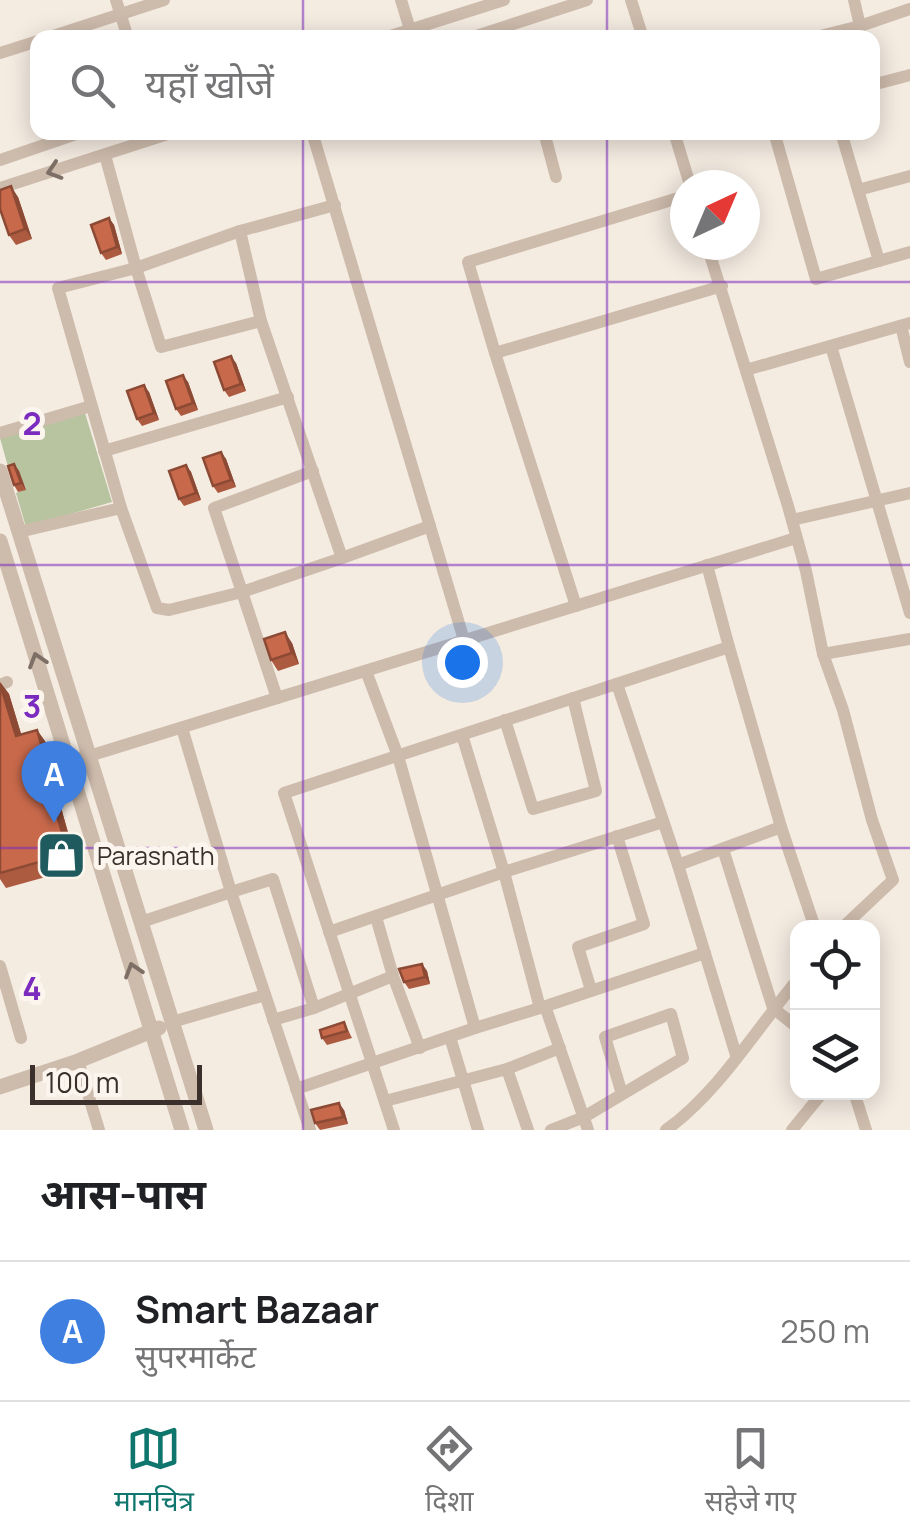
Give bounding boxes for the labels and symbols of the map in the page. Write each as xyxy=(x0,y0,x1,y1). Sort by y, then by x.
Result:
one-way arrow xyxy=(46,159,63,180)
north arrow xyxy=(670,170,760,260)
text: 2 xyxy=(22,401,42,445)
your location xyxy=(437,637,488,688)
one-way arrow xyxy=(28,652,49,669)
text: 3 xyxy=(23,684,41,728)
pin: A xyxy=(22,740,86,823)
shop icon: Parasnath xyxy=(36,830,88,882)
place label: Parasnath xyxy=(97,838,215,873)
one-way arrow xyxy=(124,962,145,979)
text: 4 xyxy=(22,966,42,1010)
scale bar xyxy=(30,1060,202,1104)

